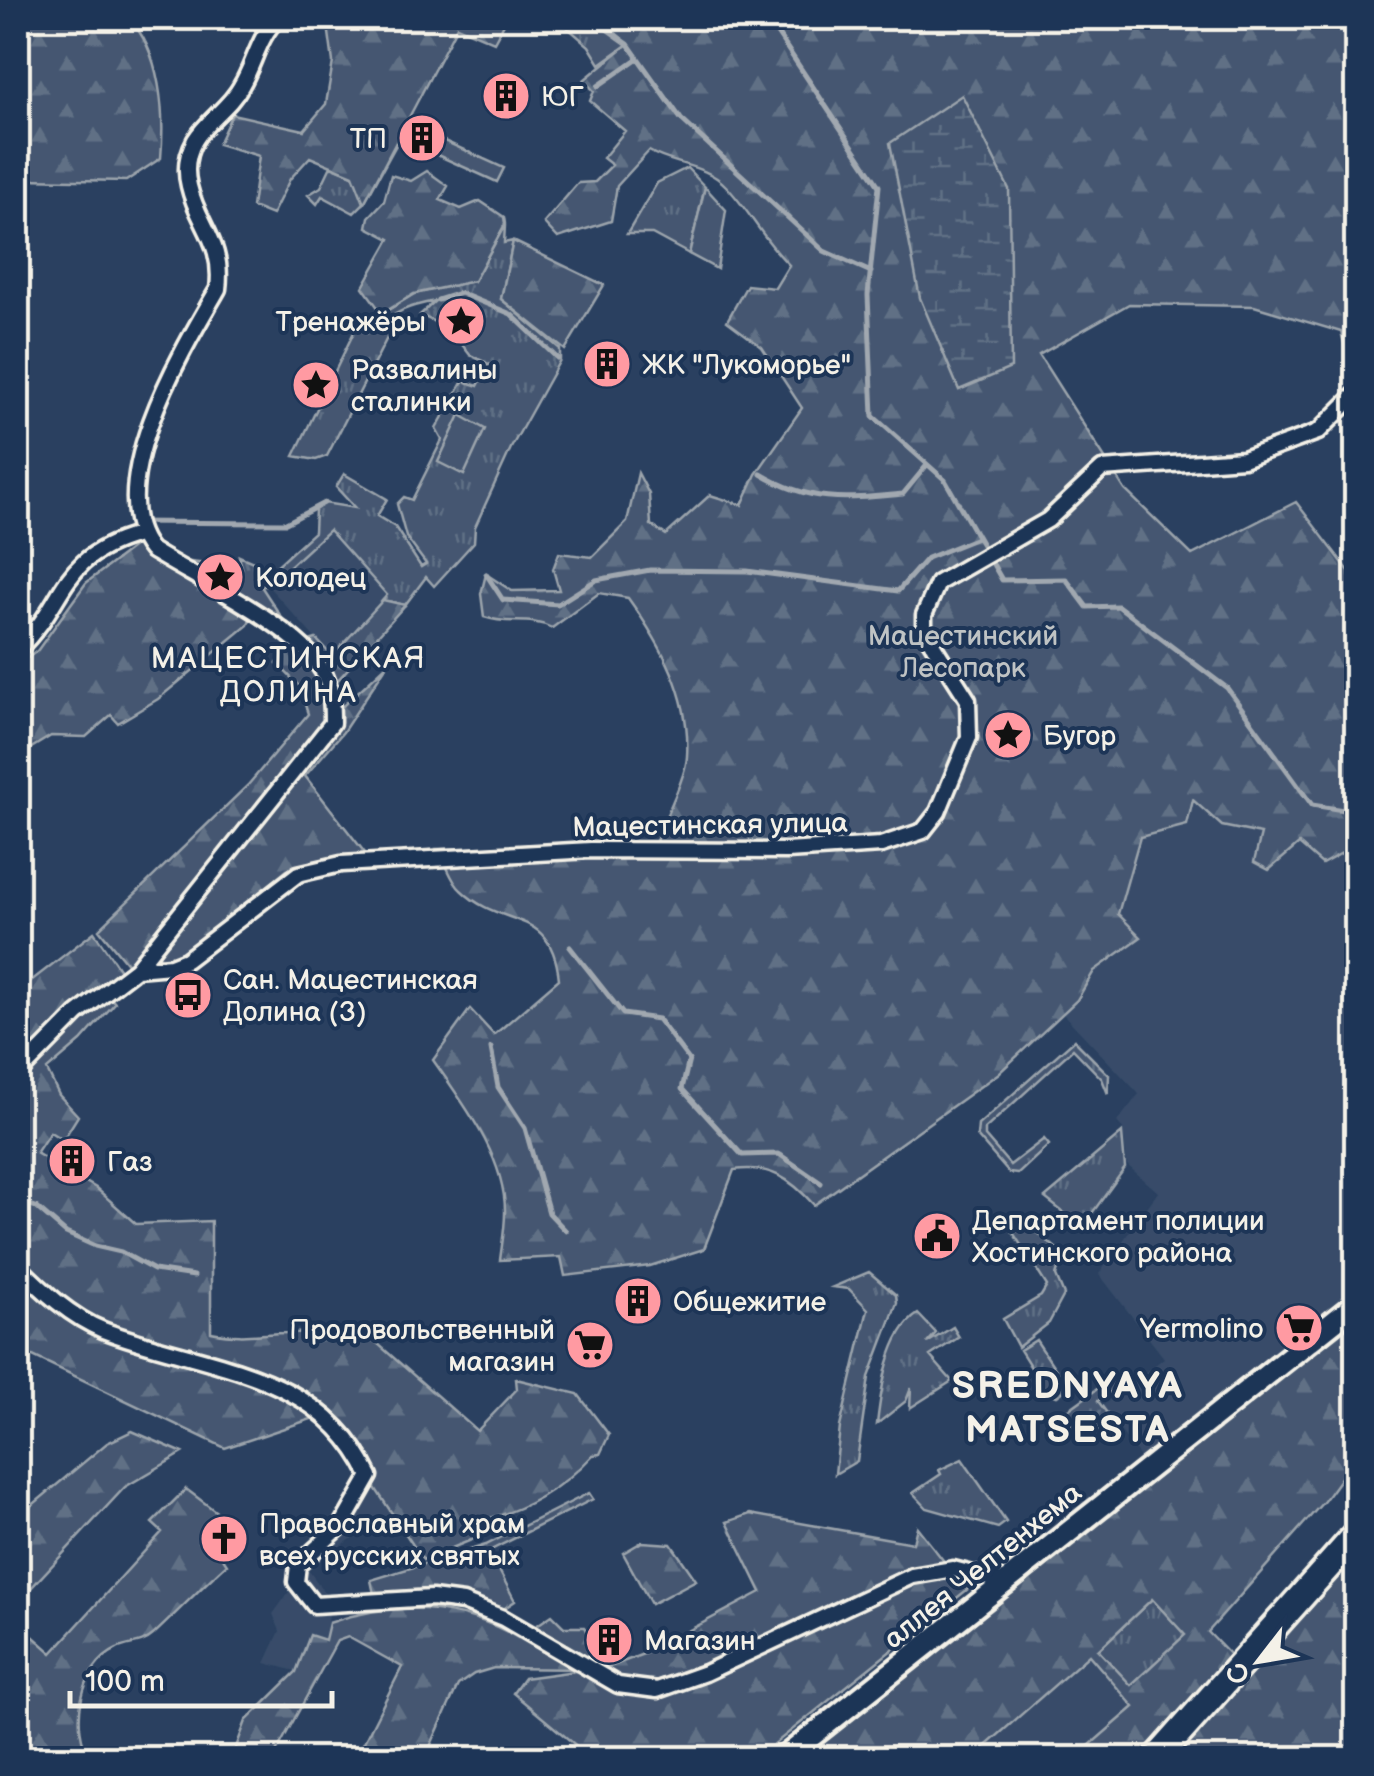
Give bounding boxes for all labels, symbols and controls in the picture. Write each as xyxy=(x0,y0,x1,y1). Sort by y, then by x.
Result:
building icon: ЮГ xyxy=(480,70,532,122)
place label: ЮГ xyxy=(541,81,584,114)
building icon: ТП xyxy=(396,112,448,164)
place label: ТП xyxy=(350,123,387,156)
place icon: Тренажёры xyxy=(435,295,487,347)
place label: Тренажёры xyxy=(276,306,426,339)
building icon: ЖК "Лукоморье" xyxy=(581,338,633,390)
place label: ЖК "Лукоморье" xyxy=(642,349,851,382)
place label: Развалины сталинки xyxy=(351,354,497,419)
place icon: Развалины сталинки xyxy=(290,359,342,411)
place icon: Колодец xyxy=(194,551,246,603)
place label: Колодец xyxy=(255,562,366,595)
park label: Мацестинский Лесопарк xyxy=(868,620,1058,685)
district label: МАЦЕСТИНСКАЯ ДОЛИНА xyxy=(151,641,427,711)
place icon: Бугор xyxy=(982,709,1034,761)
place label: Бугор xyxy=(1043,720,1116,753)
street label: Мацестинская улица xyxy=(572,807,849,844)
place label: Сан. Мацестинская Долина (3) xyxy=(223,964,478,1029)
bus stop icon: Сан. Мацестинская Долина (3) xyxy=(162,969,214,1021)
building icon: Газ xyxy=(46,1135,98,1187)
place label: Газ xyxy=(107,1146,152,1179)
place label: Департамент полиции Хостинского района xyxy=(972,1205,1265,1270)
public building icon: Департамент полиции Хостинского района xyxy=(911,1210,963,1262)
building icon: Общежитие xyxy=(612,1275,664,1327)
place label: Общежитие xyxy=(673,1286,826,1319)
supermarket icon: Yermolino xyxy=(1273,1302,1325,1354)
place label: Yermolino xyxy=(1139,1313,1264,1346)
place label: Продовольственный магазин xyxy=(289,1314,555,1379)
supermarket icon: Продовольственный магазин xyxy=(564,1319,616,1371)
district label: SREDNYAYA MATSESTA xyxy=(952,1364,1184,1453)
street label: аллея Челтенхема xyxy=(877,1476,1089,1656)
place label: Православный храм всех русских святых xyxy=(259,1508,525,1573)
church icon: Православный храм всех русских святых xyxy=(198,1513,250,1565)
north arrow xyxy=(1209,1611,1309,1711)
building icon: Магазин xyxy=(583,1614,635,1666)
place label: Магазин xyxy=(644,1625,756,1658)
scale bar xyxy=(70,1646,332,1708)
text: С xyxy=(1219,1656,1258,1690)
text: 100 m xyxy=(85,1664,165,1700)

